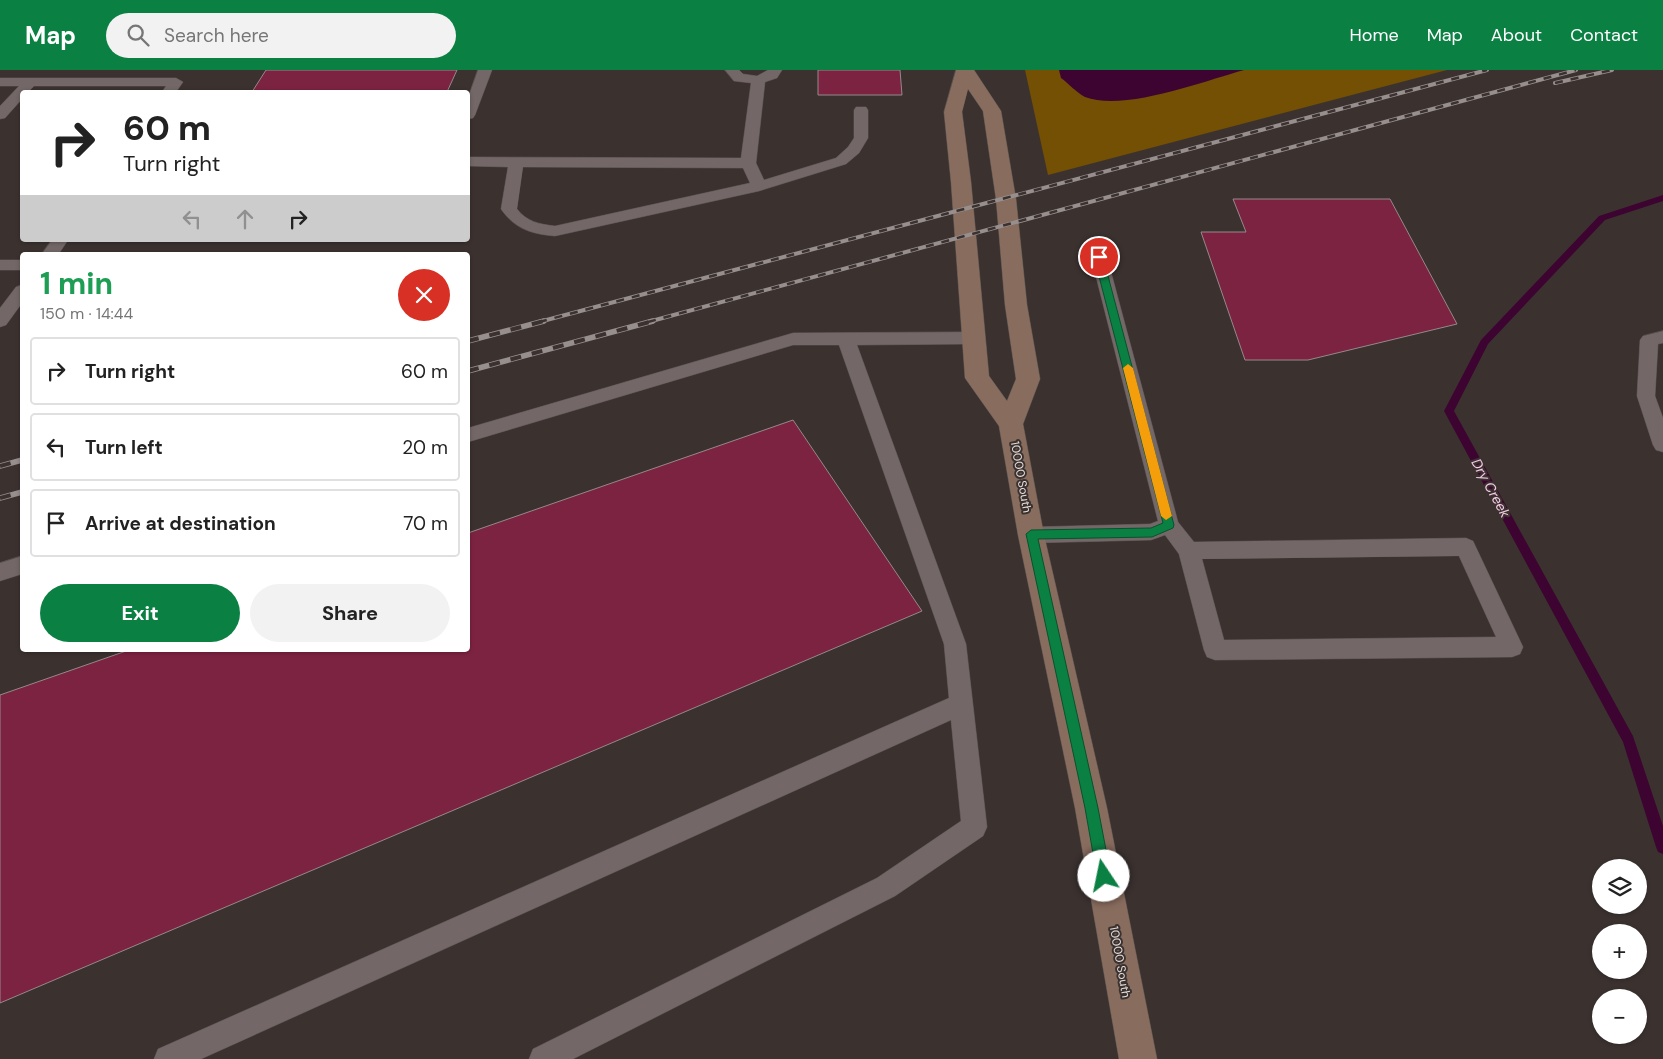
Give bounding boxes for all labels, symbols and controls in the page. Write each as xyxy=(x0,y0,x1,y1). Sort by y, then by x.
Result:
search box xyxy=(106,13,456,58)
text: Map xyxy=(25,20,76,51)
icon: search xyxy=(124,21,152,49)
text: Search here xyxy=(164,23,269,48)
text: Home xyxy=(1349,23,1399,47)
text: Map xyxy=(1427,23,1463,47)
text: About xyxy=(1491,23,1542,47)
text: Contact xyxy=(1570,23,1638,47)
text: 60 m xyxy=(123,105,211,151)
icon: right xyxy=(40,110,105,175)
text: Turn right xyxy=(123,149,220,178)
icon: left xyxy=(178,205,206,233)
icon: ahead xyxy=(231,205,259,233)
icon: right xyxy=(284,205,312,233)
pin xyxy=(1078,236,1120,278)
icon: arrive xyxy=(1085,243,1113,271)
text: 1 min xyxy=(40,264,113,303)
button: close xyxy=(398,269,450,321)
text: 150 m · 14:44 xyxy=(40,303,133,324)
icon: right xyxy=(42,357,70,385)
text: Turn right xyxy=(85,359,175,384)
text: 60 m xyxy=(401,359,448,384)
icon: left xyxy=(42,433,70,461)
text: Turn left xyxy=(85,435,163,460)
text: 20 m xyxy=(402,435,448,460)
street label: 10000 South xyxy=(1007,440,1035,514)
water label: Dry Creek xyxy=(1467,455,1515,521)
icon: arrive xyxy=(42,509,70,537)
text: Arrive at destination xyxy=(85,511,276,536)
text: 70 m xyxy=(403,511,448,536)
button: Exit xyxy=(40,584,240,642)
button: Share xyxy=(250,584,450,642)
position arrow xyxy=(1077,849,1129,901)
map controls xyxy=(1592,859,1647,1044)
button: layers xyxy=(1592,859,1647,914)
button: + xyxy=(1592,924,1647,979)
street label: 10000 South xyxy=(1106,925,1134,999)
button: − xyxy=(1592,989,1647,1044)

